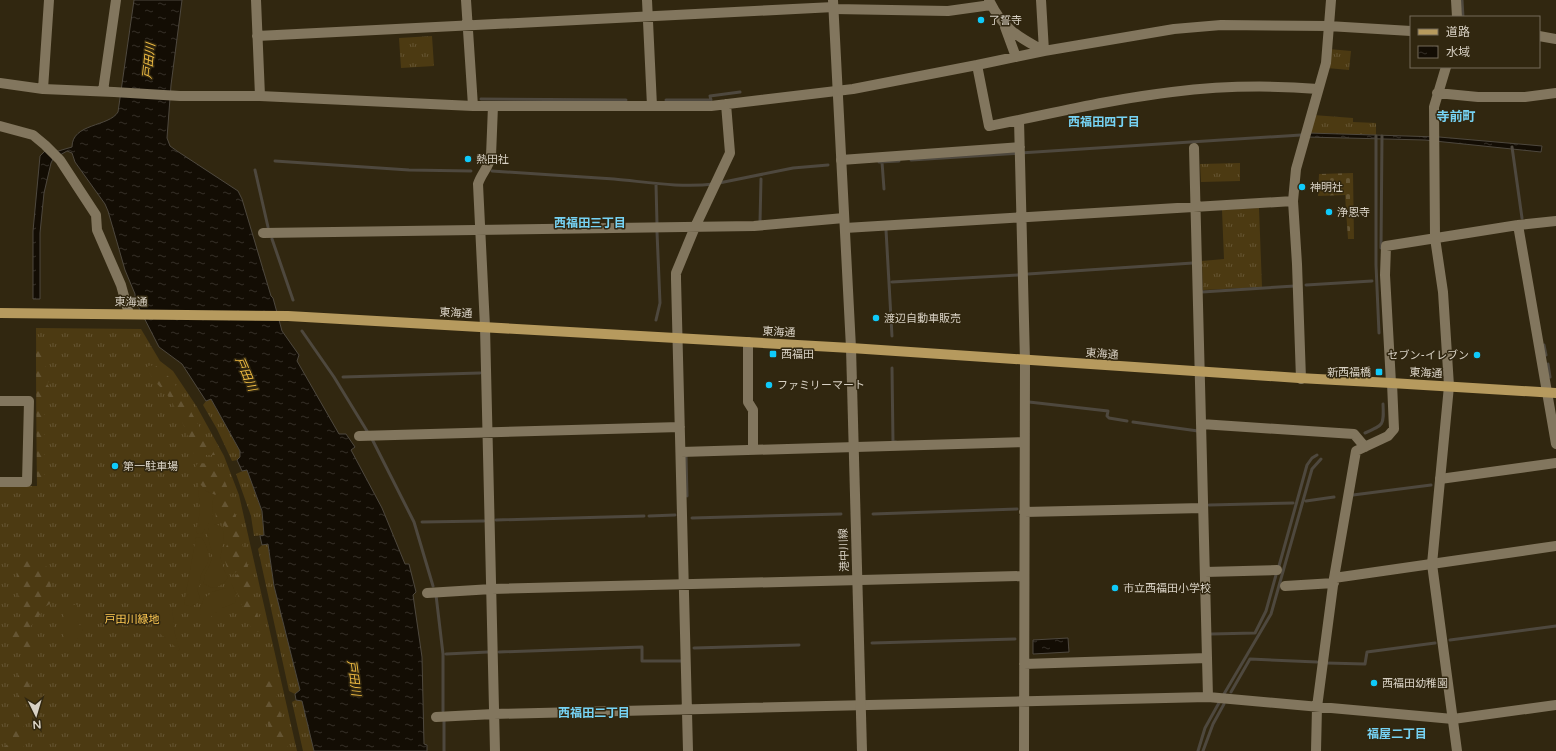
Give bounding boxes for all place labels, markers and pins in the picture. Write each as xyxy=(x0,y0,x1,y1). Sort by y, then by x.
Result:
place label: 了誓寺 xyxy=(989,14,1022,27)
marker: 了誓寺 xyxy=(976,15,986,25)
place label: 熱田社 xyxy=(476,153,509,166)
marker: 熱田社 xyxy=(463,154,473,164)
place label: 神明社 xyxy=(1310,181,1343,194)
marker: 神明社 xyxy=(1297,182,1307,192)
place label: 浄恩寺 xyxy=(1337,206,1370,219)
marker: 浄恩寺 xyxy=(1324,207,1334,217)
place label: 渡辺自動車販売 xyxy=(884,312,961,325)
marker: 渡辺自動車販売 xyxy=(871,313,881,323)
place label: 西福田 xyxy=(781,348,814,361)
marker: 西福田 xyxy=(768,349,778,359)
place label: セブン-イレブン xyxy=(1388,349,1469,362)
marker: セブン-イレブン xyxy=(1472,350,1482,360)
place label: 新西福橋 xyxy=(1327,366,1371,379)
marker: 新西福橋 xyxy=(1374,367,1384,377)
place label: ファミリーマート xyxy=(777,379,865,392)
marker: ファミリーマート xyxy=(764,380,774,390)
place label: 第一駐車場 xyxy=(123,460,178,473)
marker: 第一駐車場 xyxy=(110,461,120,471)
place label: 市立西福田小学校 xyxy=(1123,582,1211,595)
marker: 市立西福田小学校 xyxy=(1110,583,1120,593)
place label: 西福田幼稚園 xyxy=(1382,677,1448,690)
marker: 西福田幼稚園 xyxy=(1369,678,1379,688)

